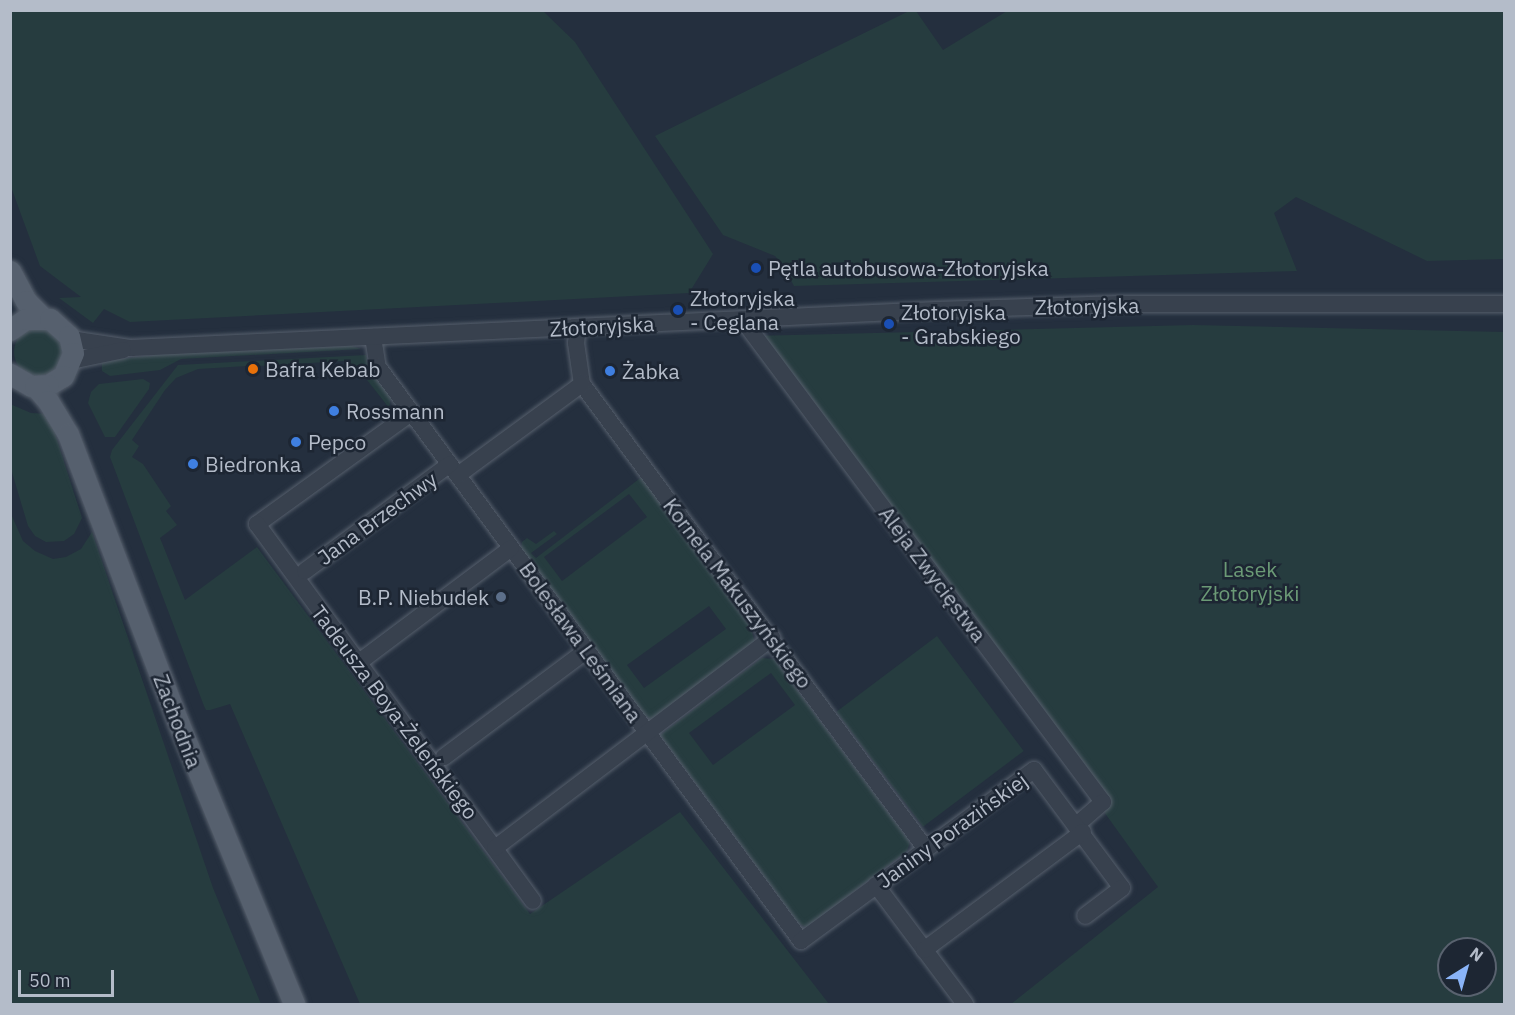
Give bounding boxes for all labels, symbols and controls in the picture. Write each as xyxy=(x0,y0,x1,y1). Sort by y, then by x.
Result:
place label: Pętla autobusowa-Złotoryjska xyxy=(768,255,1049,281)
marker: Pętla autobusowa-Złotoryjska xyxy=(749,261,763,275)
place label: Złotoryjska - Ceglana xyxy=(690,285,795,335)
street label: Złotoryjska xyxy=(1034,292,1140,320)
place label: Złotoryjska - Grabskiego xyxy=(901,299,1021,349)
marker: Złotoryjska - Ceglana xyxy=(671,303,685,317)
street label: Złotoryjska xyxy=(549,311,655,341)
marker: Złotoryjska - Grabskiego xyxy=(882,317,896,331)
place label: Bafra Kebab xyxy=(265,356,380,382)
place label: Żabka xyxy=(622,358,680,384)
marker: Bafra Kebab xyxy=(246,362,260,376)
marker: Żabka xyxy=(603,364,617,378)
place label: Rossmann xyxy=(346,398,445,424)
marker: Rossmann xyxy=(327,404,341,418)
place label: Pepco xyxy=(308,429,366,455)
marker: Pepco xyxy=(289,435,303,449)
place label: Biedronka xyxy=(205,451,301,477)
marker: Biedronka xyxy=(186,457,200,471)
street label: Jana Brzechwy xyxy=(312,466,442,570)
street label: Kornela Makuszyńskiego xyxy=(658,493,818,693)
street label: Aleja Zwycięstwa xyxy=(874,501,992,647)
park label: Lasek Złotoryjski xyxy=(1200,556,1300,606)
street label: Bolesława Leśmiana xyxy=(514,557,648,727)
place label: B.P. Niebudek xyxy=(358,584,489,610)
marker: B.P. Niebudek xyxy=(494,590,508,604)
street label: Tadeusza Boya-Żeleńskiego xyxy=(306,600,484,824)
street label: Zachodnia xyxy=(149,671,207,771)
street label: Janiny Porazińskiej xyxy=(872,767,1032,893)
north arrow xyxy=(1437,937,1497,997)
text: N xyxy=(1466,943,1487,966)
scale bar xyxy=(21,958,117,996)
text: 50 m xyxy=(29,969,71,992)

